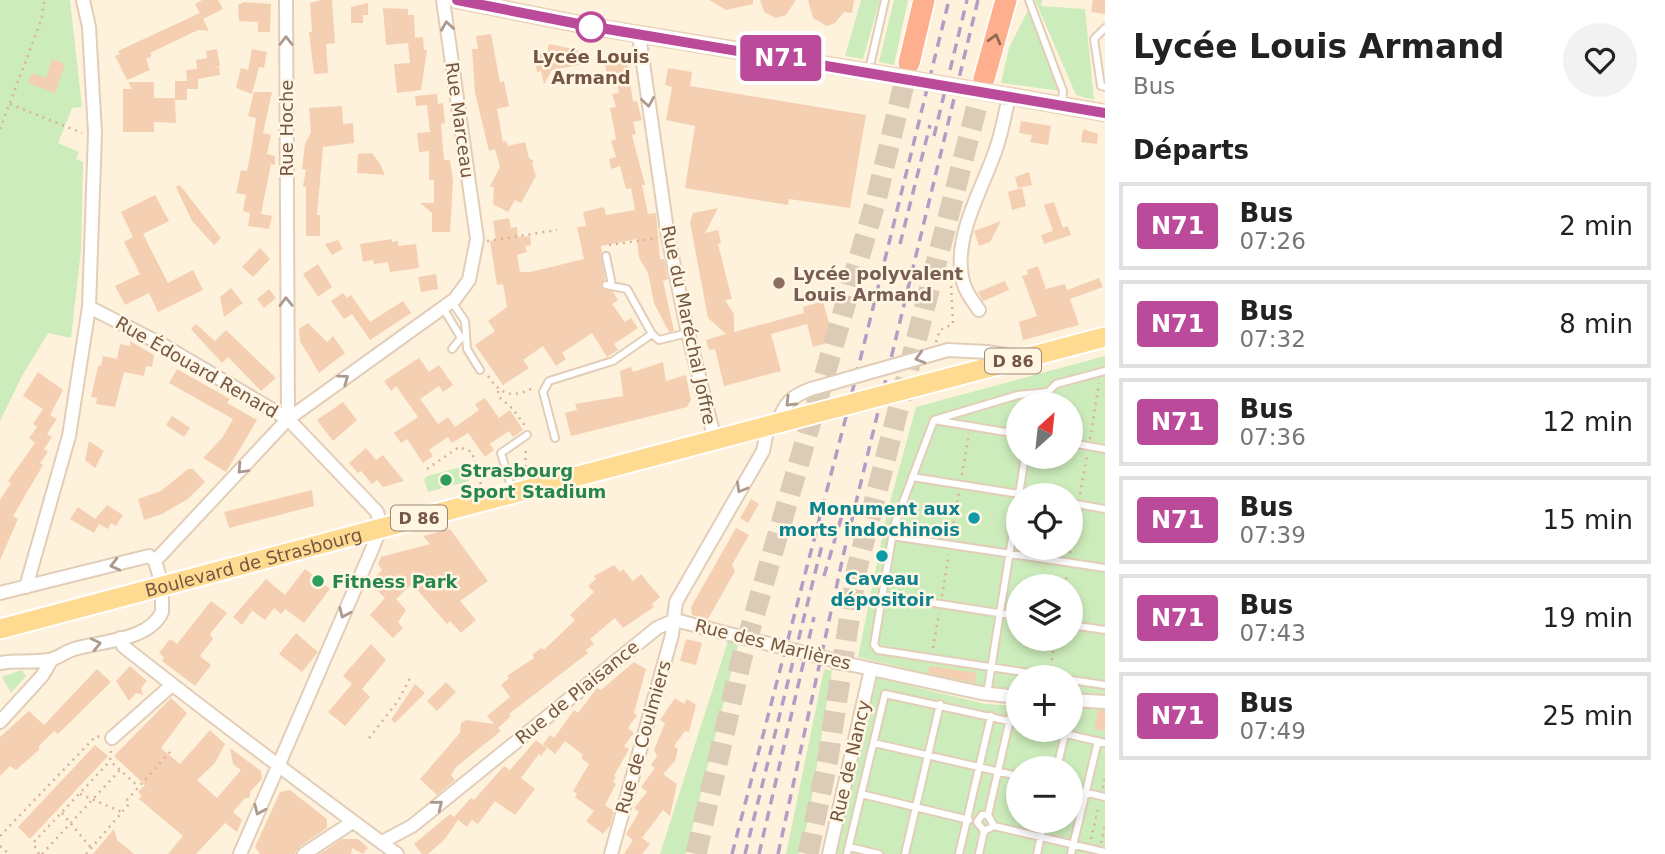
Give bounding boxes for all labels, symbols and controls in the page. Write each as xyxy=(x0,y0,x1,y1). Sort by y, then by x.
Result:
marker: Lycée Louis Armand xyxy=(576,12,606,42)
one-way arrow xyxy=(439,20,454,32)
button: heart xyxy=(1563,23,1637,97)
text: Lycée Louis Armand xyxy=(1133,27,1504,66)
one-way arrow xyxy=(987,33,1002,45)
one-way arrow xyxy=(278,35,294,45)
line badge: N71 xyxy=(741,35,821,81)
text: N71 xyxy=(754,44,808,72)
place label: Lycée Louis Armand xyxy=(533,46,649,88)
street label: Rue Marceau xyxy=(441,61,479,179)
text: Bus xyxy=(1133,73,1175,99)
street label: Rue Hoche xyxy=(276,80,297,176)
one-way arrow xyxy=(640,96,655,108)
text: Départs xyxy=(1133,135,1249,165)
text: Bus xyxy=(1239,198,1293,228)
text: 2 min xyxy=(1559,211,1633,241)
text: N71 xyxy=(1151,212,1204,240)
street label: Rue du Maréchal Joffre xyxy=(658,224,720,426)
text: 07:26 xyxy=(1239,228,1306,254)
place label: Lycée polyvalent Louis Armand xyxy=(793,263,964,305)
marker: Lycée polyvalent Louis Armand xyxy=(771,275,787,291)
one-way arrow xyxy=(278,296,294,307)
text: Bus xyxy=(1239,296,1293,326)
text: 8 min xyxy=(1559,309,1633,339)
text: N71 xyxy=(1151,310,1204,338)
street label: Rue Édouard Renard xyxy=(112,312,282,422)
text: 07:32 xyxy=(1239,326,1306,352)
road number: D 86 xyxy=(985,348,1041,374)
one-way arrow xyxy=(914,350,926,364)
one-way arrow xyxy=(336,375,349,388)
north arrow xyxy=(1006,392,1083,469)
map controls xyxy=(1006,392,1083,833)
one-way arrow xyxy=(786,393,799,406)
text: Bus xyxy=(1239,394,1293,424)
text: 12 min xyxy=(1543,407,1633,437)
text: N71 xyxy=(1151,408,1204,436)
text: 07:36 xyxy=(1239,424,1306,450)
place label: Strasbourg Sport Stadium xyxy=(460,460,606,502)
one-way arrow xyxy=(237,461,250,474)
marker: Strasbourg Sport Stadium xyxy=(438,472,454,488)
one-way arrow xyxy=(737,480,750,493)
button: locate xyxy=(1006,483,1083,560)
text: Bus xyxy=(1239,492,1293,522)
place label: Monument aux morts indochinois xyxy=(778,498,960,540)
road number: D 86 xyxy=(391,505,447,530)
text: 15 min xyxy=(1543,505,1633,535)
text: N71 xyxy=(1151,506,1204,534)
marker: Monument aux morts indochinois xyxy=(966,510,982,526)
text: 07:39 xyxy=(1239,522,1306,548)
street label: Boulevard de Strasbourg xyxy=(142,523,364,601)
marker: Caveau dépositoir xyxy=(874,548,890,564)
one-way arrow xyxy=(109,557,121,571)
place label: Caveau dépositoir xyxy=(830,568,934,610)
place label: Fitness Park xyxy=(332,571,459,592)
marker: Fitness Park xyxy=(310,573,326,589)
button: layers xyxy=(1006,574,1083,651)
text: Bus xyxy=(1239,590,1293,620)
text: 19 min xyxy=(1543,603,1633,633)
text: N71 xyxy=(1151,604,1204,632)
one-way arrow xyxy=(338,605,352,618)
street label: Rue des Marlières xyxy=(693,614,853,674)
text: 07:43 xyxy=(1239,620,1306,646)
street label: Rue de Plaisance xyxy=(511,636,643,748)
one-way arrow xyxy=(90,638,102,652)
street label: Rue de Coulmiers xyxy=(611,658,675,816)
button: + xyxy=(1006,665,1083,742)
text: Bus xyxy=(1239,688,1293,718)
street label: Rue de Nancy xyxy=(826,698,874,824)
text: 25 min xyxy=(1543,701,1633,731)
text: N71 xyxy=(1151,702,1204,730)
text: 07:49 xyxy=(1239,718,1306,744)
button: − xyxy=(1006,756,1083,833)
one-way arrow xyxy=(431,800,443,813)
one-way arrow xyxy=(253,803,267,816)

